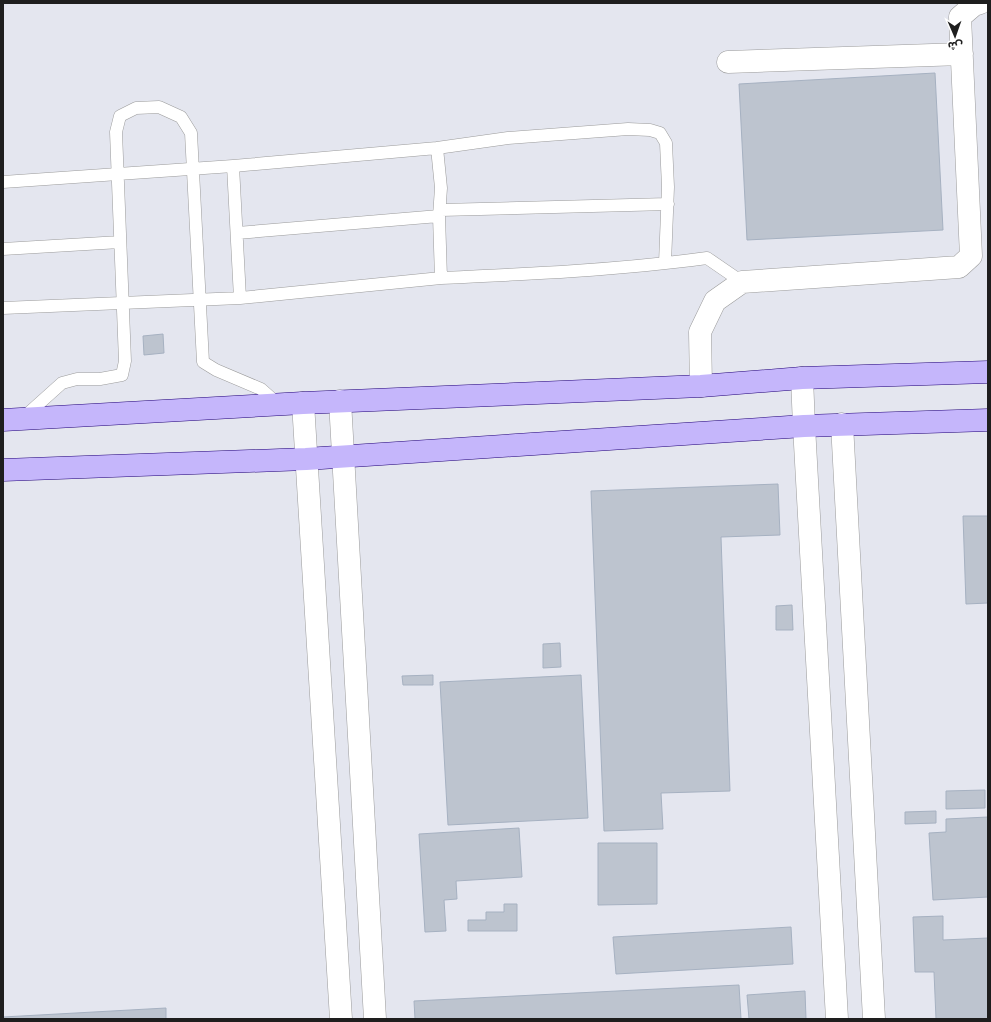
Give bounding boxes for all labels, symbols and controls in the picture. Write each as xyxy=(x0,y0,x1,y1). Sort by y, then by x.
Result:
north arrow xyxy=(935,16,975,56)
text: ش xyxy=(948,38,963,54)

